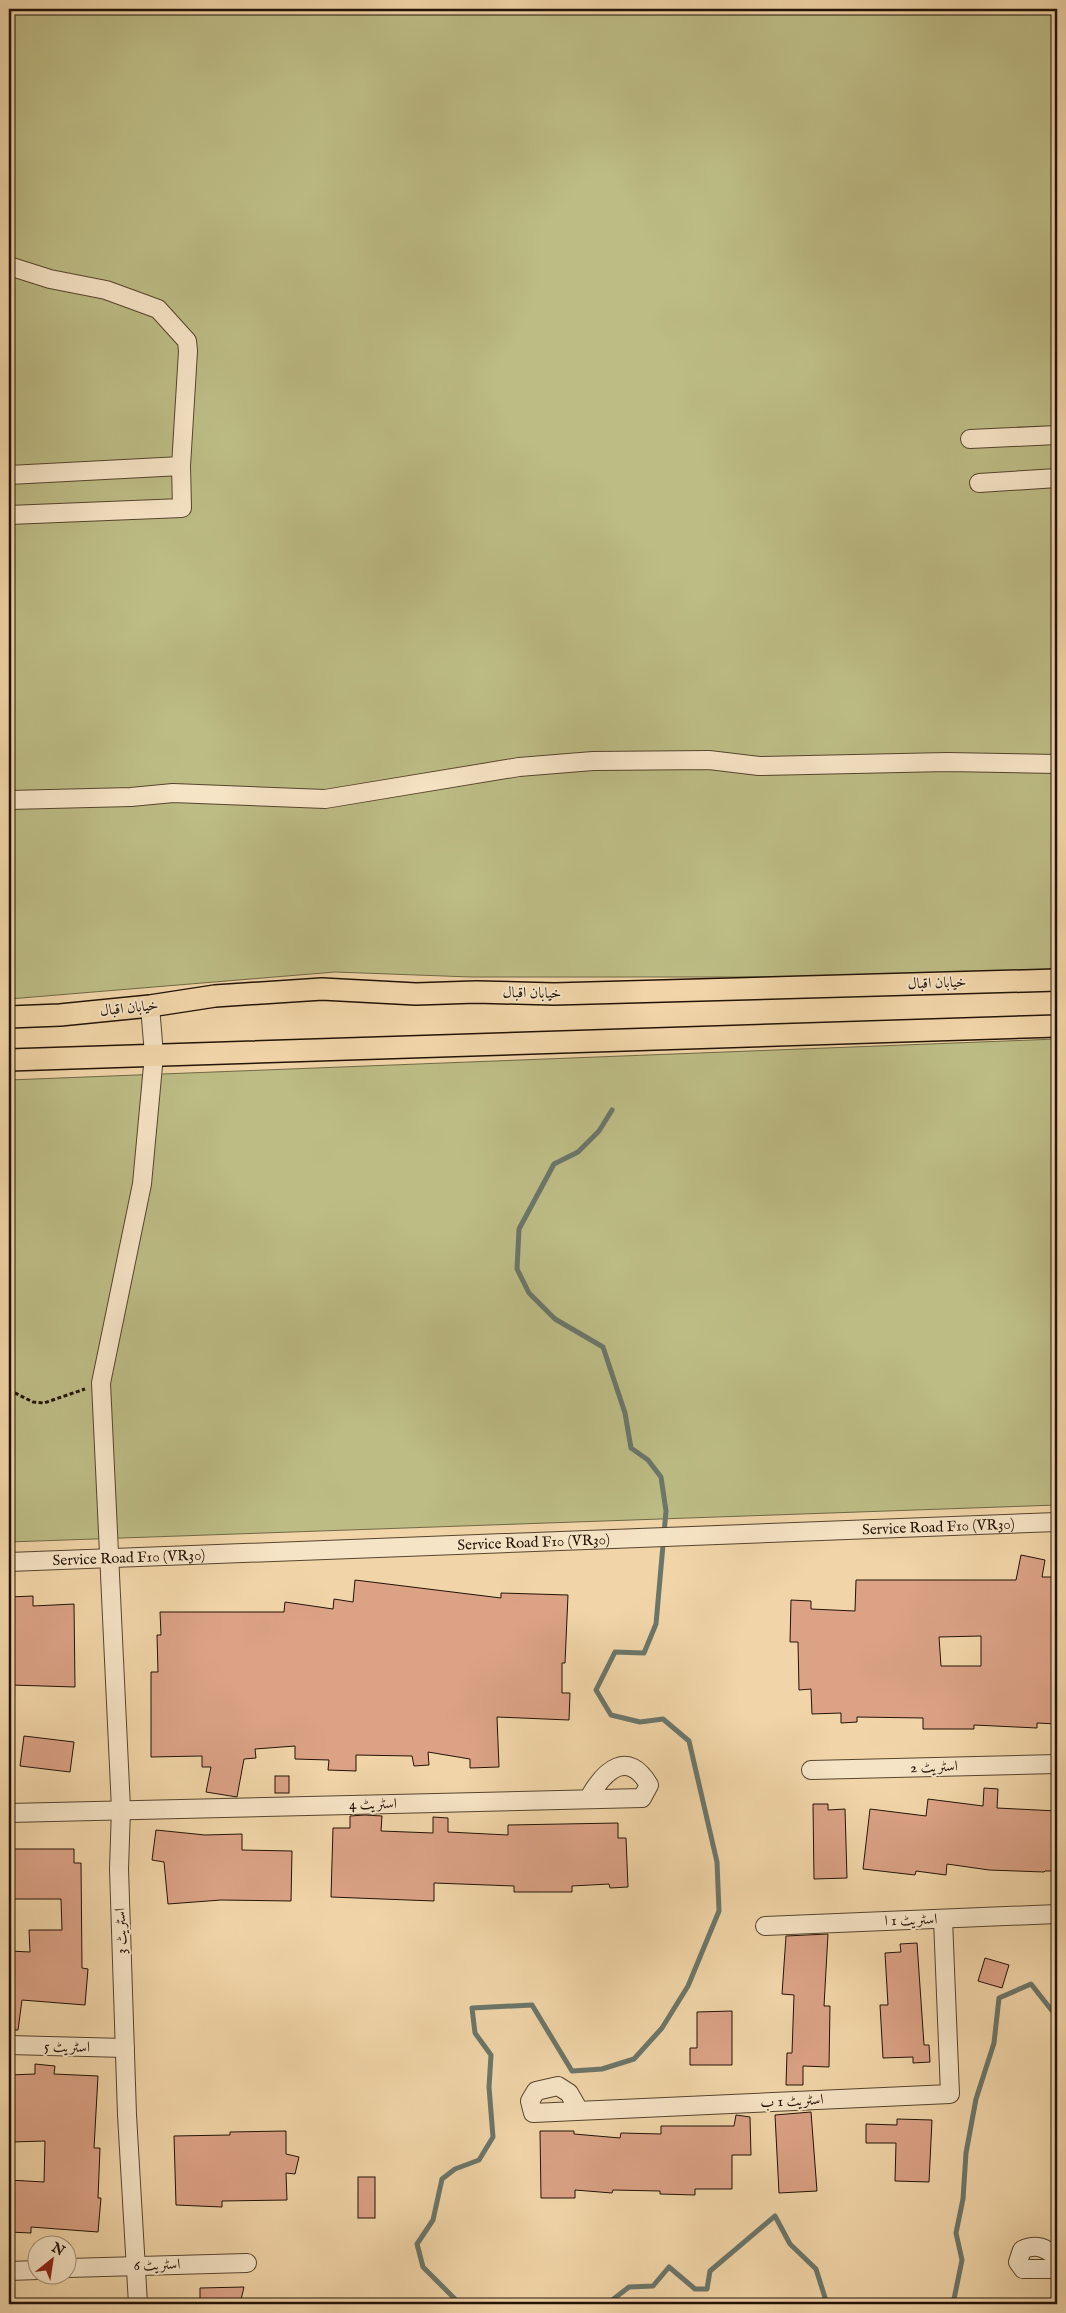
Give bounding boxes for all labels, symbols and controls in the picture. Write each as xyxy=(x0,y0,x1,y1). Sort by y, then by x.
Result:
street label: خیابان اقبال xyxy=(907,972,967,994)
street label: خیابان اقبال xyxy=(502,983,562,1003)
street label: خیابان اقبال xyxy=(99,995,159,1021)
street label: Service Road F10 (VR30) xyxy=(862,1514,1015,1539)
street label: Service Road F10 (VR30) xyxy=(457,1530,610,1554)
street label: Service Road F10 (VR30) xyxy=(52,1545,206,1570)
street label: اسٹریٹ 2 xyxy=(910,1757,958,1777)
street label: اسٹریٹ 4 xyxy=(349,1794,397,1814)
street label: اسٹریٹ 3 xyxy=(111,1908,131,1954)
street label: اسٹریٹ 1 ا xyxy=(884,1910,938,1930)
street label: اسٹریٹ 5 xyxy=(44,2037,90,2057)
street label: اسٹریٹ 1 ب xyxy=(760,2090,824,2112)
north arrow xyxy=(28,2236,78,2286)
text: N xyxy=(47,2238,68,2260)
street label: اسٹریٹ 6 xyxy=(133,2255,181,2275)

